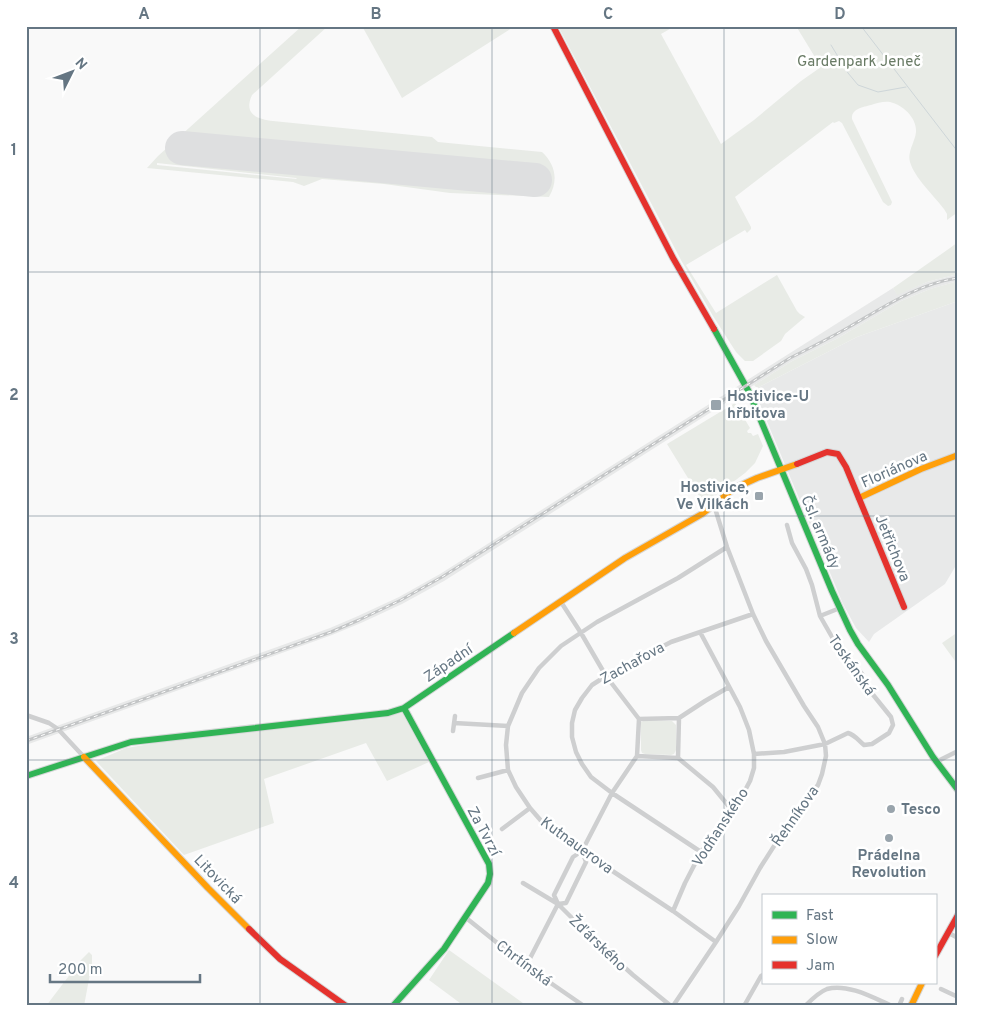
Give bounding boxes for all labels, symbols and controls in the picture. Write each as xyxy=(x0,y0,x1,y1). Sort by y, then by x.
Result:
text: A xyxy=(138,5,150,25)
text: B xyxy=(370,5,382,25)
text: C xyxy=(603,5,613,25)
text: D xyxy=(834,5,846,25)
north arrow xyxy=(48,48,98,98)
park label: Gardenpark Jeneč xyxy=(797,53,921,72)
text: N xyxy=(71,55,90,74)
text: 1 xyxy=(11,141,17,161)
text: 2 xyxy=(9,386,19,406)
place label: Hostivice-U hřbitova xyxy=(727,388,809,424)
marker: Hostivice-U hřbitova xyxy=(709,398,723,412)
street label: Floriánova xyxy=(859,447,931,493)
place label: Hostivice, Ve Vilkách xyxy=(676,479,749,515)
marker: Hostivice, Ve Vilkách xyxy=(753,490,765,502)
street label: Čsl. armády xyxy=(796,492,846,572)
street label: Jetřichova xyxy=(870,512,914,585)
text: 3 xyxy=(9,630,19,650)
street label: Toskánská xyxy=(823,632,879,700)
street label: Zachařova xyxy=(597,639,668,690)
street label: Západní xyxy=(421,640,478,688)
street label: Řehníkova xyxy=(768,782,824,851)
street label: Vodňanského xyxy=(689,785,754,871)
place label: Tesco xyxy=(901,801,941,820)
marker: Tesco xyxy=(885,803,897,815)
street label: Za Tvrzí xyxy=(462,804,504,861)
street label: Kutnauerova xyxy=(536,813,616,879)
marker: Prádelna Revolution xyxy=(883,832,895,844)
place label: Prádelna Revolution xyxy=(852,847,926,883)
street label: Litovická xyxy=(189,852,245,909)
text: 4 xyxy=(9,874,19,894)
legend xyxy=(762,894,936,984)
text: Fast xyxy=(806,907,834,926)
street label: Žďárského xyxy=(564,911,631,976)
text: Slow xyxy=(806,931,838,950)
street label: Chrtínská xyxy=(491,937,555,991)
scale bar xyxy=(50,952,200,984)
text: Jam xyxy=(806,957,835,976)
text: 200 m xyxy=(58,961,103,980)

